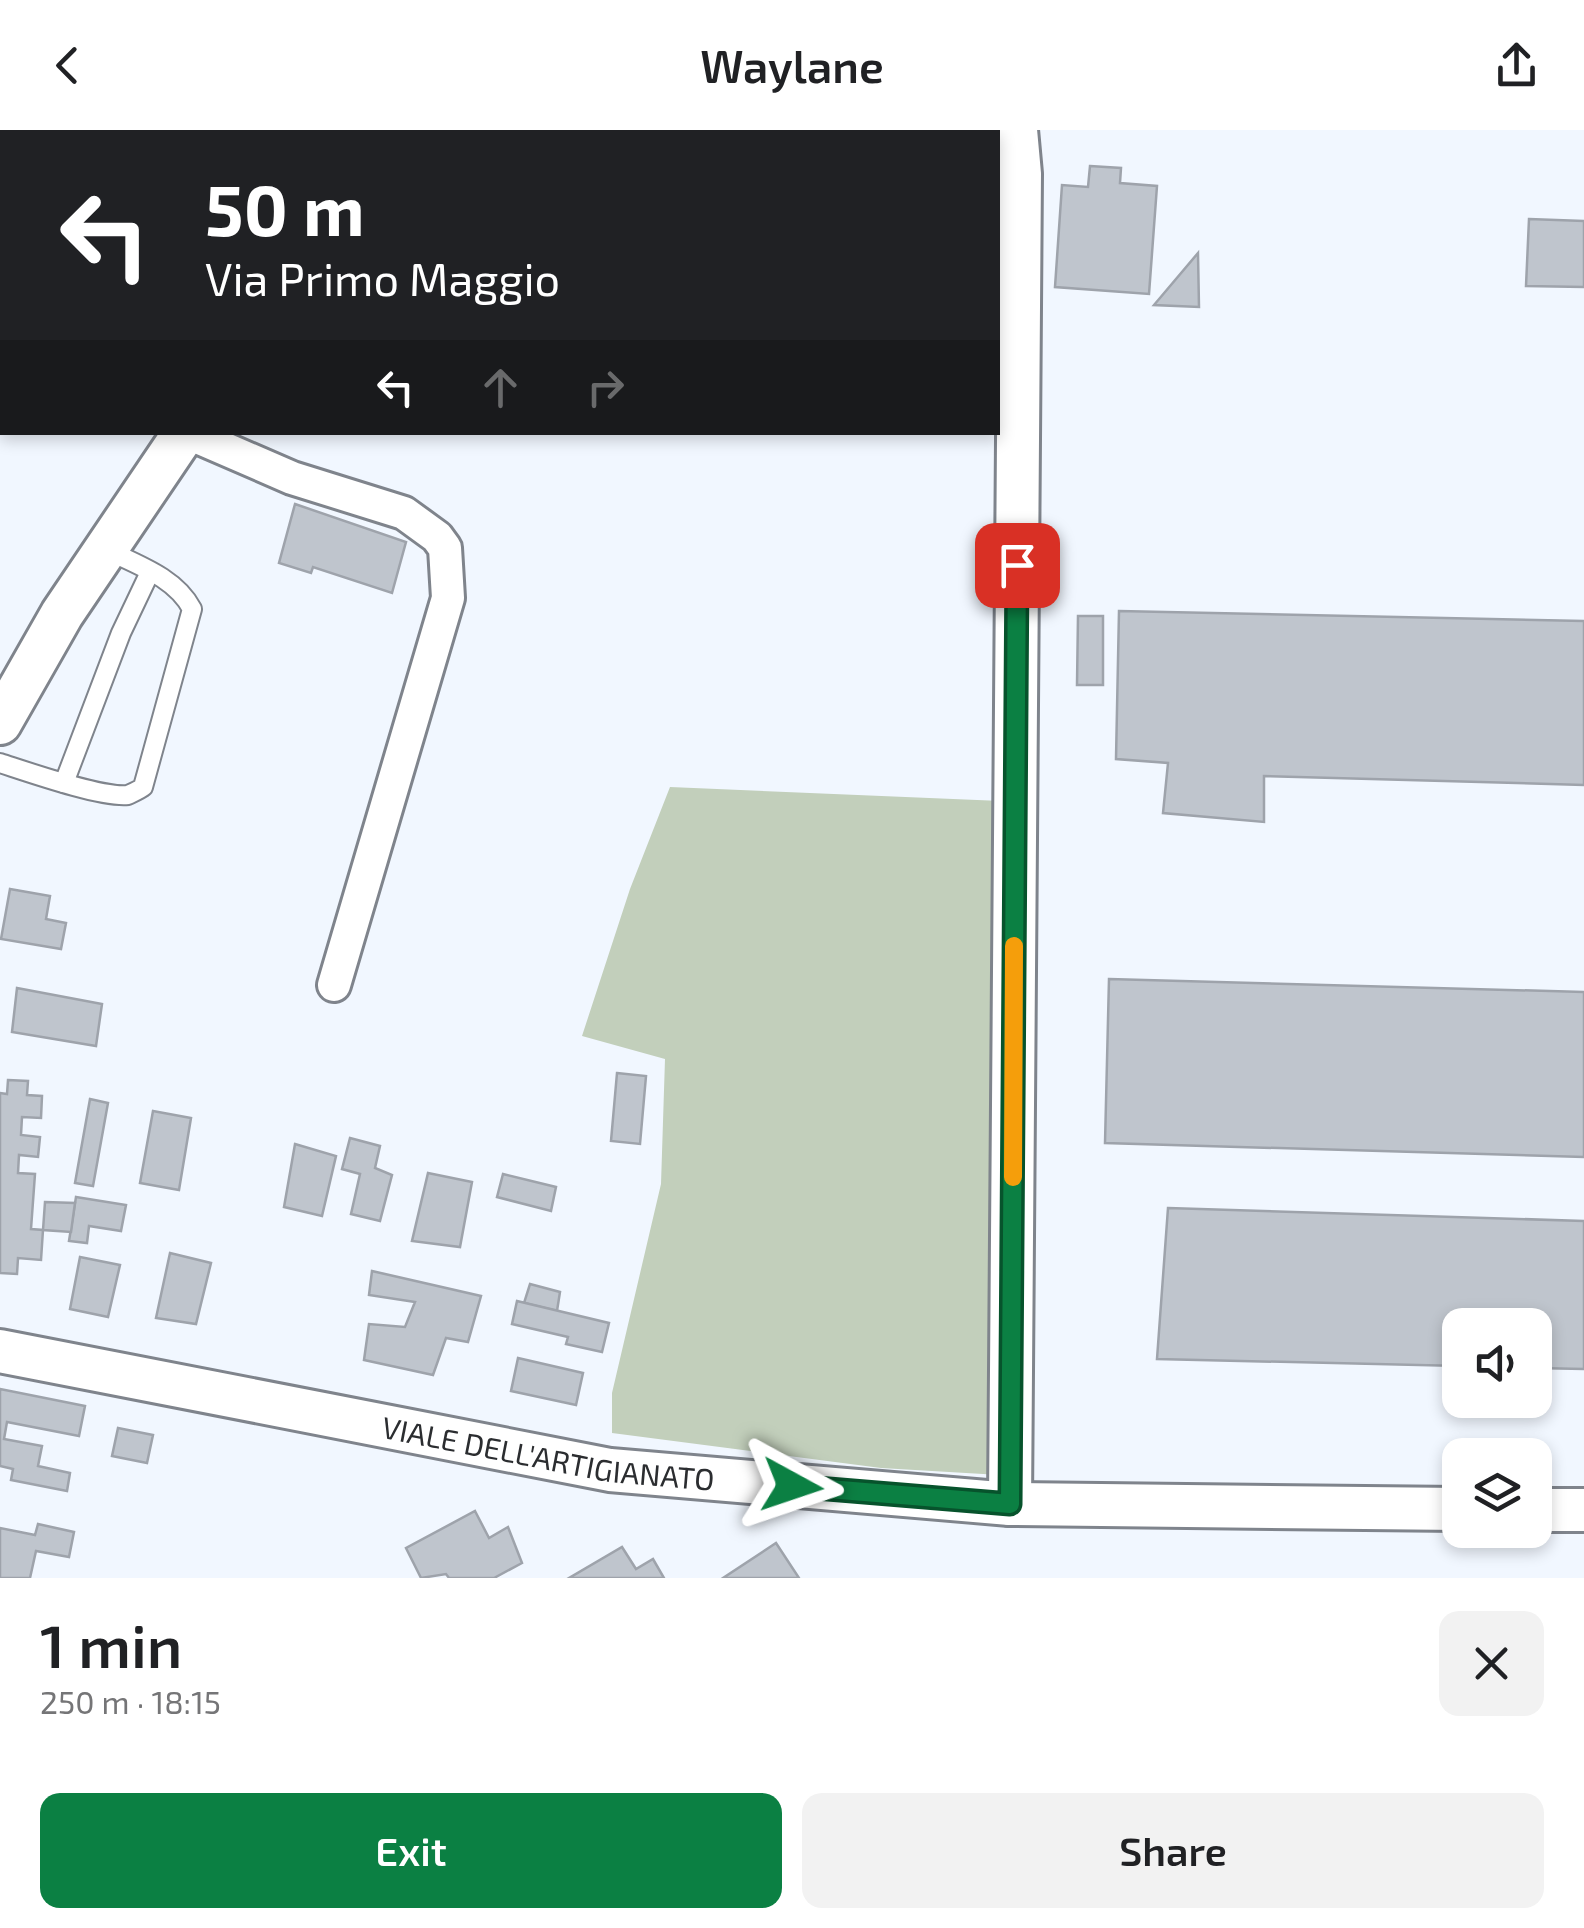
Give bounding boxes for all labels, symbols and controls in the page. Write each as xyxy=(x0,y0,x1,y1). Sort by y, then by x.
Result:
icon: back xyxy=(40,38,95,93)
text: Waylane xyxy=(700,38,884,92)
icon: share xyxy=(1489,38,1544,93)
text: 50 m xyxy=(205,166,365,250)
icon: left xyxy=(40,170,170,300)
text: Via Primo Maggio xyxy=(205,251,560,305)
icon: left xyxy=(368,360,423,415)
icon: ahead xyxy=(473,360,528,415)
icon: right xyxy=(578,360,633,415)
pin xyxy=(975,523,1060,608)
icon: arrive xyxy=(990,538,1045,593)
map controls xyxy=(1442,1308,1552,1548)
button: sound xyxy=(1442,1308,1552,1418)
street label: VIALE DELL'ARTIGIANATO xyxy=(379,1408,716,1497)
position arrow xyxy=(740,1434,844,1538)
button: layers xyxy=(1442,1438,1552,1548)
text: 1 min xyxy=(40,1608,182,1680)
button: close xyxy=(1439,1611,1544,1716)
text: 250 m · 18:15 xyxy=(40,1682,221,1720)
button: Exit xyxy=(40,1793,782,1908)
button: Share xyxy=(802,1793,1544,1908)

